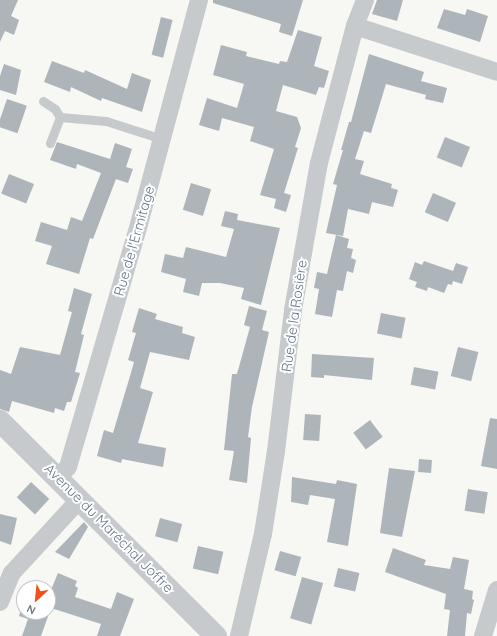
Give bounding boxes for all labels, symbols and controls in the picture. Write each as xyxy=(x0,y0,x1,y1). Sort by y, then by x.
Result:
street label: Rue de l'Ermitage xyxy=(110,184,158,298)
street label: Rue de la Rosière xyxy=(278,259,310,373)
street label: Avenue du Maréchal Joffre xyxy=(41,460,177,596)
north arrow xyxy=(16,580,56,620)
text: N xyxy=(24,602,38,618)

